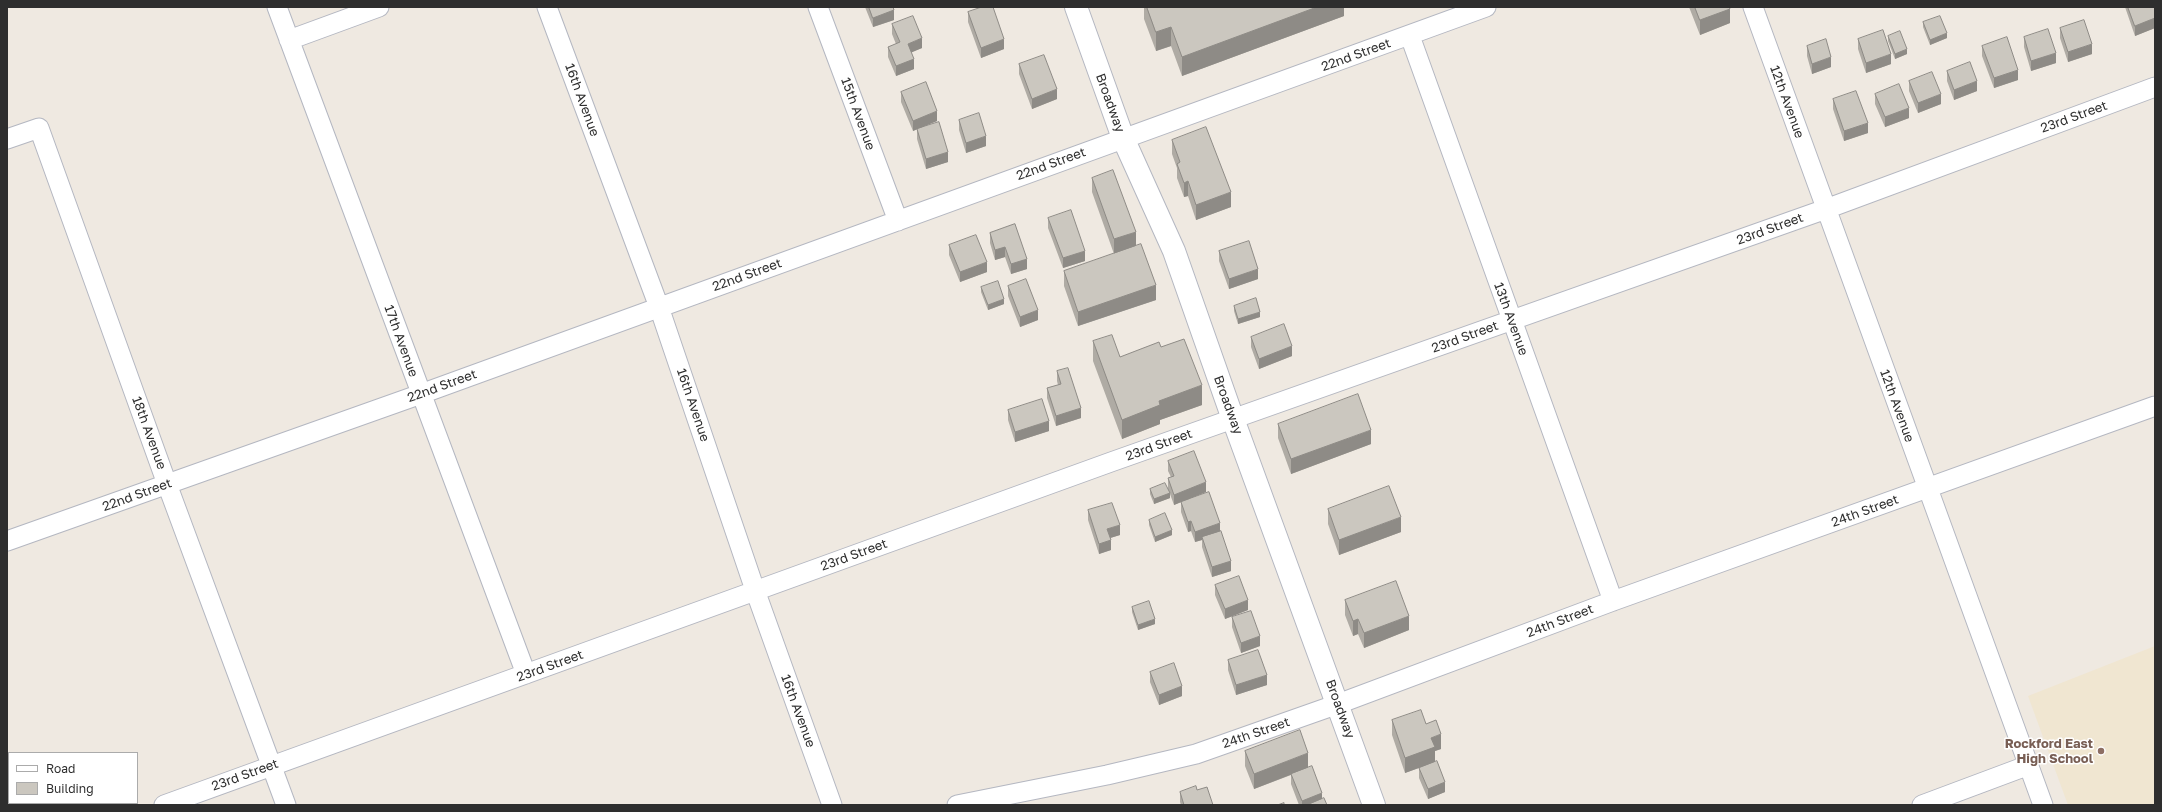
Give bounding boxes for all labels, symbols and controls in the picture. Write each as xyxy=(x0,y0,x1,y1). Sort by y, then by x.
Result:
street label: 22nd Street xyxy=(1319,35,1393,75)
street label: 16th Avenue xyxy=(562,61,602,139)
street label: 12th Avenue xyxy=(1767,64,1807,140)
street label: Broadway xyxy=(1092,71,1128,135)
street label: 15th Avenue xyxy=(838,76,878,152)
street label: 23rd Street xyxy=(2039,98,2109,136)
street label: 22nd Street xyxy=(1014,144,1088,184)
street label: 23rd Street xyxy=(1735,210,1805,248)
street label: 22nd Street xyxy=(710,255,784,295)
street label: 13th Avenue xyxy=(1491,281,1531,357)
street label: 17th Avenue xyxy=(381,303,421,379)
street label: 23rd Street xyxy=(1430,318,1500,356)
street label: 22nd Street xyxy=(405,366,479,406)
street label: 16th Avenue xyxy=(673,366,713,444)
street label: 12th Avenue xyxy=(1877,368,1917,444)
street label: Broadway xyxy=(1210,373,1246,437)
street label: 18th Avenue xyxy=(129,394,169,472)
street label: 23rd Street xyxy=(1124,426,1194,464)
street label: 22nd Street xyxy=(100,475,174,515)
street label: 24th Street xyxy=(1829,492,1901,530)
street label: 23rd Street xyxy=(819,536,889,574)
street label: 24th Street xyxy=(1524,601,1596,641)
street label: 23rd Street xyxy=(515,647,585,685)
street label: 16th Avenue xyxy=(778,672,818,750)
street label: Broadway xyxy=(1322,677,1358,741)
street label: 24th Street xyxy=(1220,714,1292,752)
place label: Rockford East High School xyxy=(2005,736,2093,767)
marker: Rockford East High School xyxy=(2096,746,2106,756)
legend xyxy=(8,752,138,804)
street label: 23rd Street xyxy=(210,756,280,794)
text: Road xyxy=(46,761,75,776)
text: Building xyxy=(46,781,94,796)

